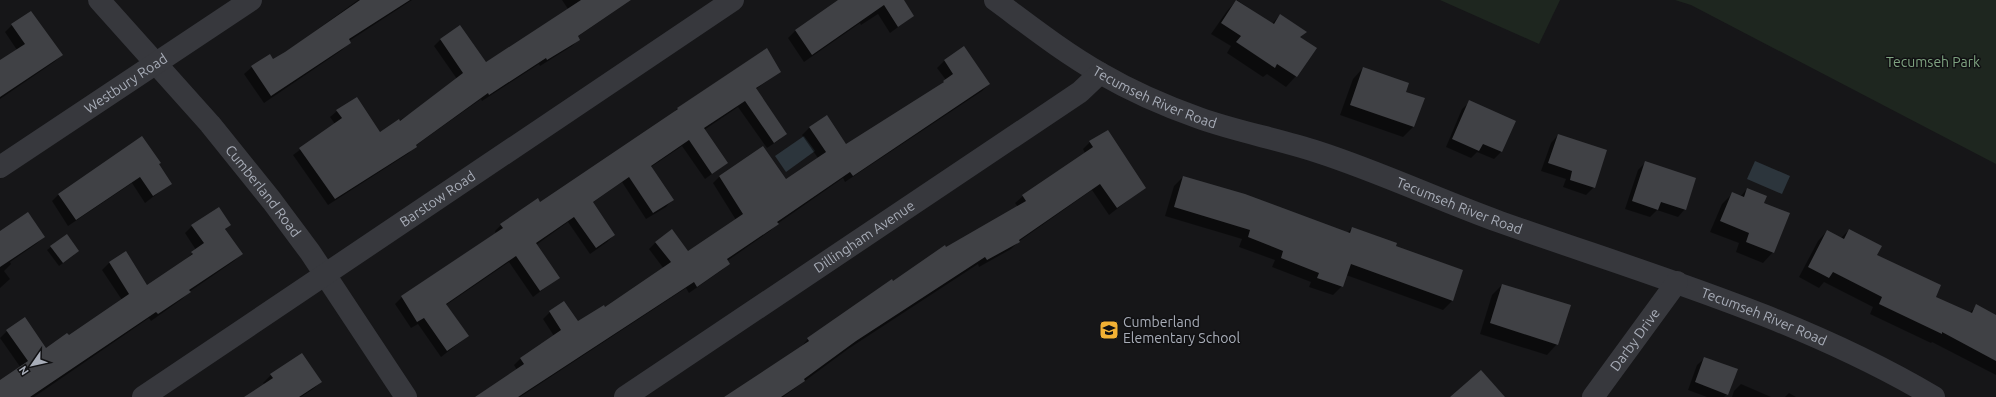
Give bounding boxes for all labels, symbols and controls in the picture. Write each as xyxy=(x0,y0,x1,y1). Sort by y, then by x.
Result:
street label: Westbury Road xyxy=(81,50,170,117)
park label: Tecumseh Park xyxy=(1886,54,1980,70)
street label: Tecumseh River Road xyxy=(1090,63,1219,131)
street label: Cumberland Road xyxy=(222,142,304,240)
street label: Barstow Road xyxy=(397,168,478,230)
street label: Tecumseh River Road xyxy=(1394,174,1525,237)
street label: Dillingham Avenue xyxy=(811,197,918,276)
street label: Tecumseh River Road xyxy=(1699,284,1829,349)
street label: Darby Drive xyxy=(1607,305,1663,374)
place label: Cumberland Elementary School xyxy=(1123,314,1241,346)
school or university icon: Cumberland Elementary School xyxy=(1098,319,1120,341)
north arrow xyxy=(12,345,52,385)
text: N xyxy=(16,364,31,377)

